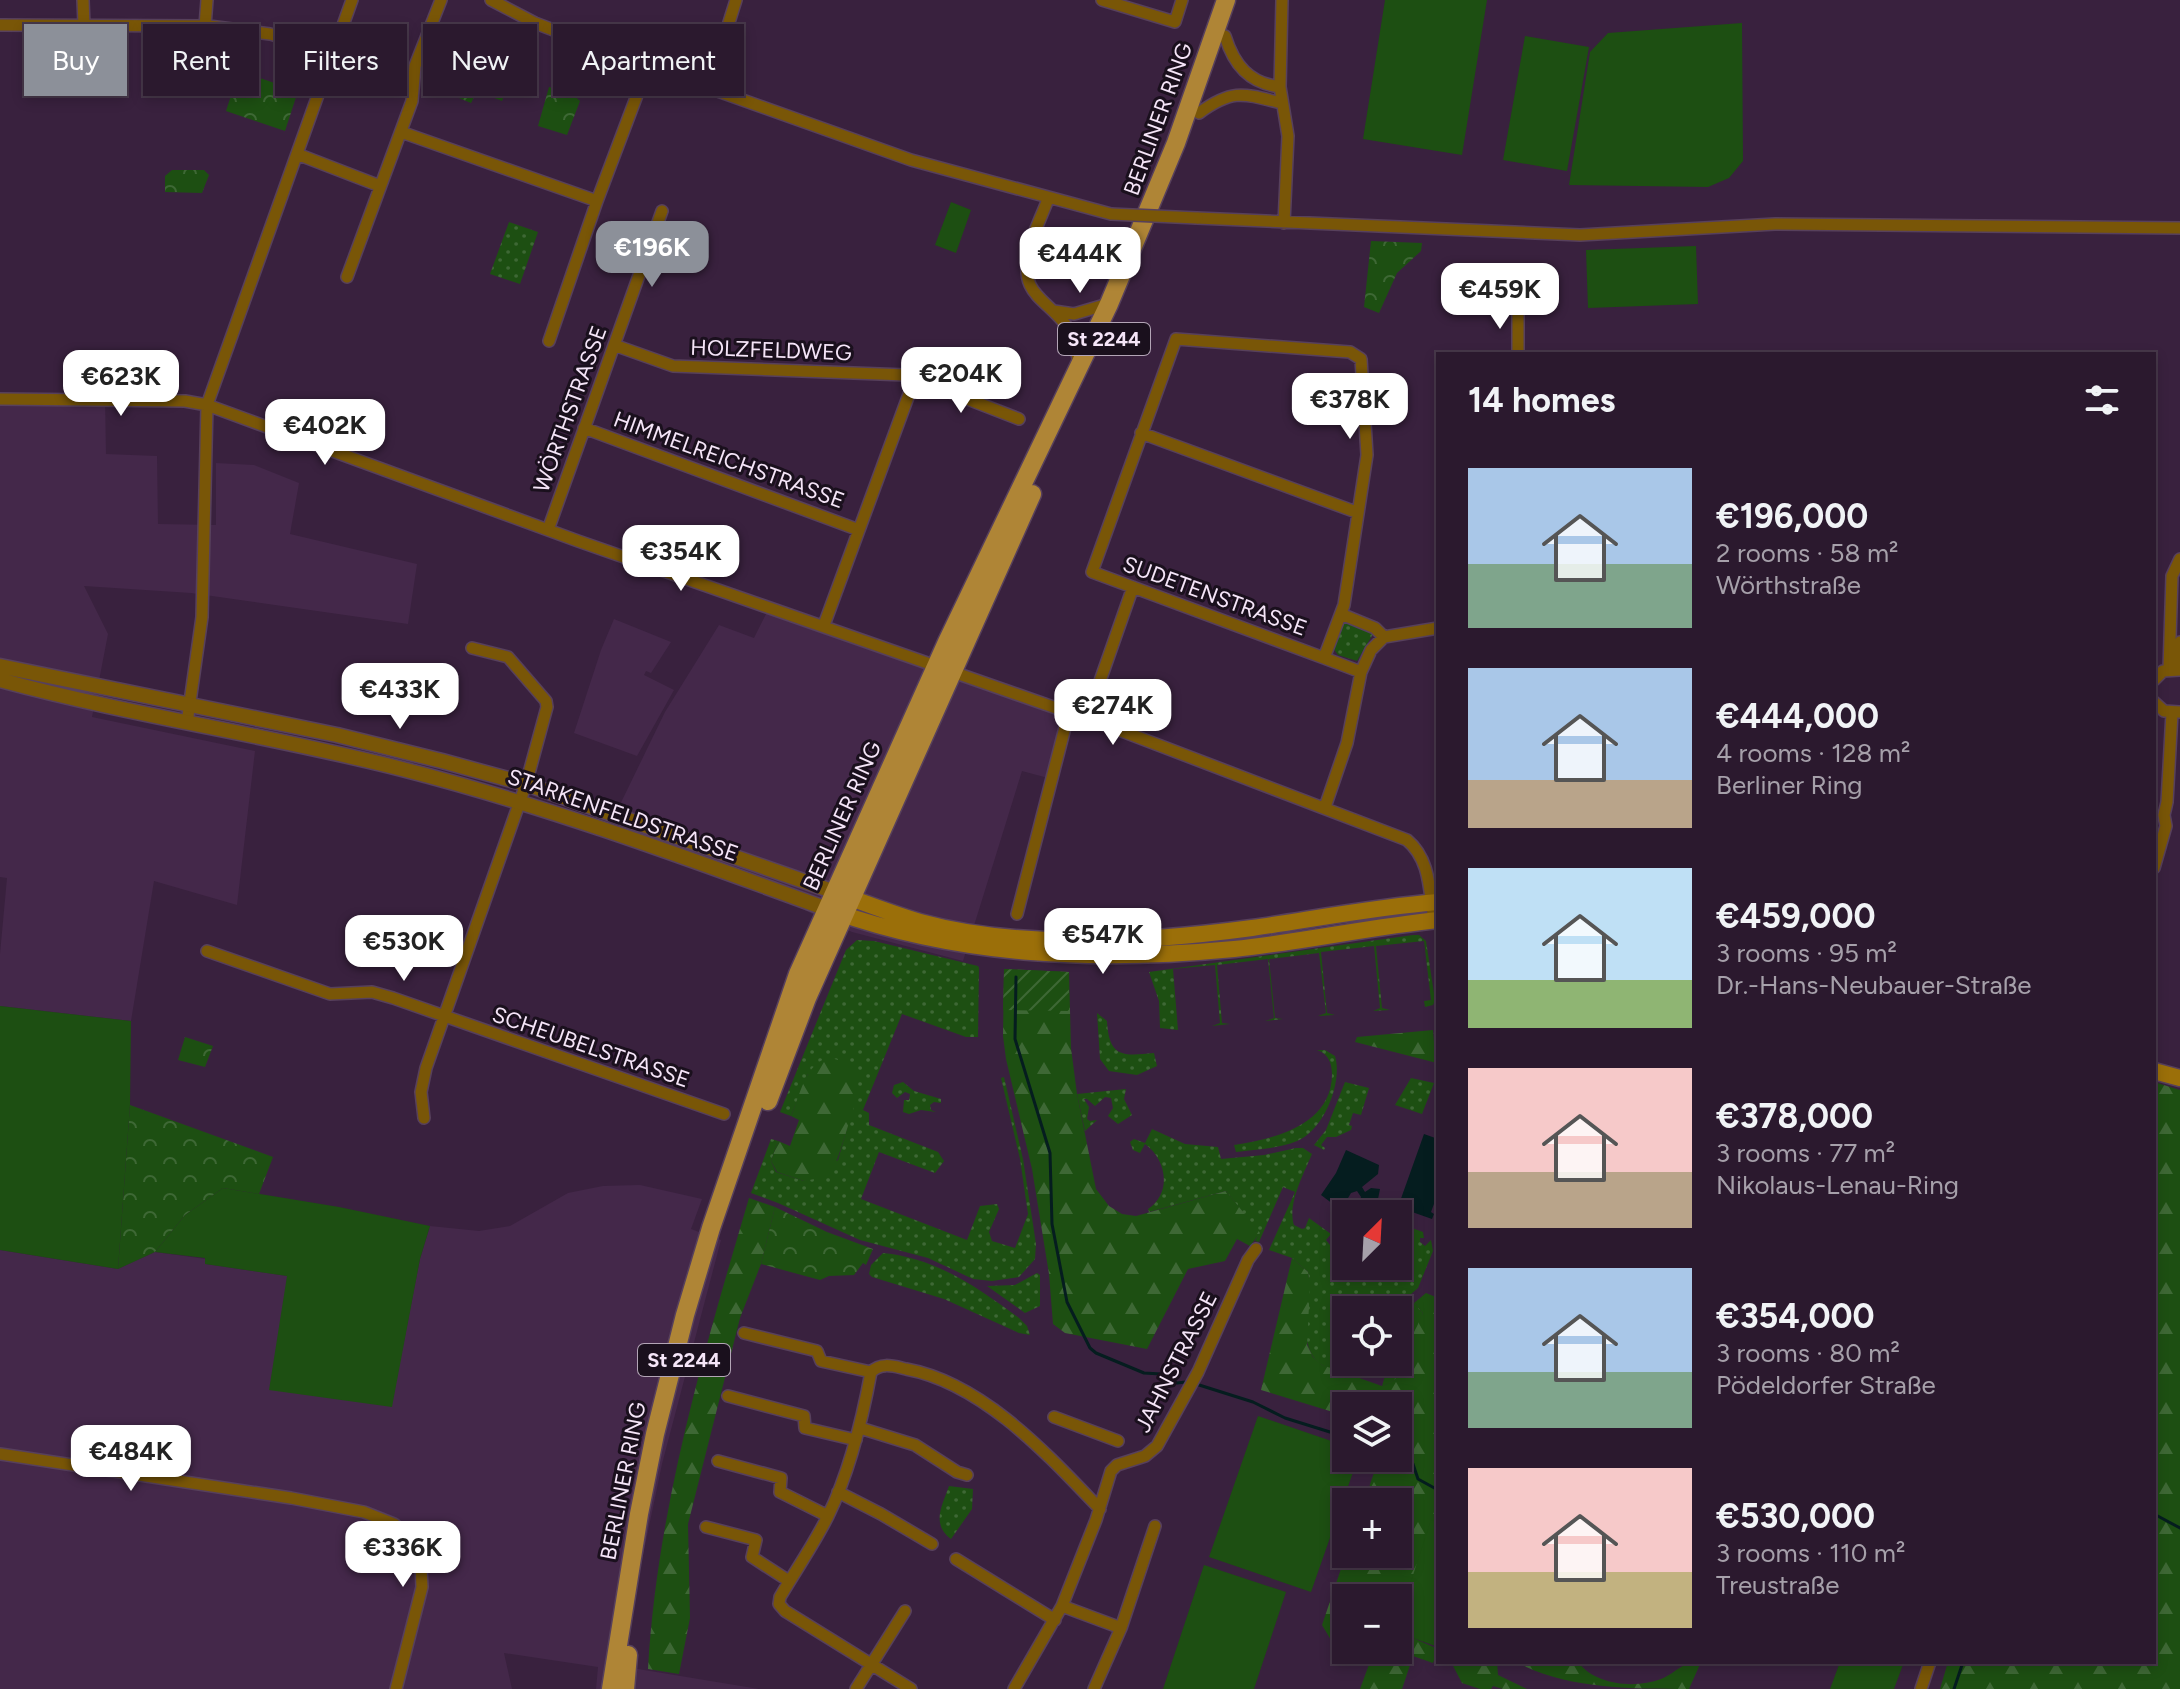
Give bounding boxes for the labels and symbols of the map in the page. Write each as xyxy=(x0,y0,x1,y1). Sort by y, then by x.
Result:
street label: BERLINER RING xyxy=(1118,39,1198,199)
pin: €196K xyxy=(596,221,708,289)
pin: €444K xyxy=(1024,227,1136,295)
pin: €459K xyxy=(1444,263,1556,331)
street label: WÖRTHSTRASSE xyxy=(527,322,613,496)
road number: St 2244 xyxy=(1058,323,1150,355)
street label: HOLZFELDWEG xyxy=(690,334,852,366)
pin: €204K xyxy=(905,347,1017,415)
pin: €623K xyxy=(65,350,177,418)
pin: €378K xyxy=(1294,373,1406,441)
pin: €402K xyxy=(269,399,381,467)
street label: HIMMELREICHSTRASSE xyxy=(610,406,848,514)
pin: €354K xyxy=(625,525,737,593)
street label: SUDETENSTRASSE xyxy=(1119,550,1311,642)
pin: €433K xyxy=(344,663,456,731)
pin: €274K xyxy=(1057,679,1169,747)
street label: BERLINER RING xyxy=(797,737,887,895)
street label: STARKENFELDSTRASSE xyxy=(504,763,742,867)
pin: €547K xyxy=(1047,908,1159,976)
pin: €530K xyxy=(348,915,460,983)
street label: SCHEUBELSTRASSE xyxy=(489,1001,693,1093)
north arrow xyxy=(1332,1200,1412,1280)
street label: JAHNSTRASSE xyxy=(1129,1287,1223,1437)
road number: St 2244 xyxy=(638,1344,730,1376)
street label: BERLINER RING xyxy=(594,1400,652,1562)
pin: €484K xyxy=(75,1425,187,1493)
pin: €336K xyxy=(347,1521,459,1589)

